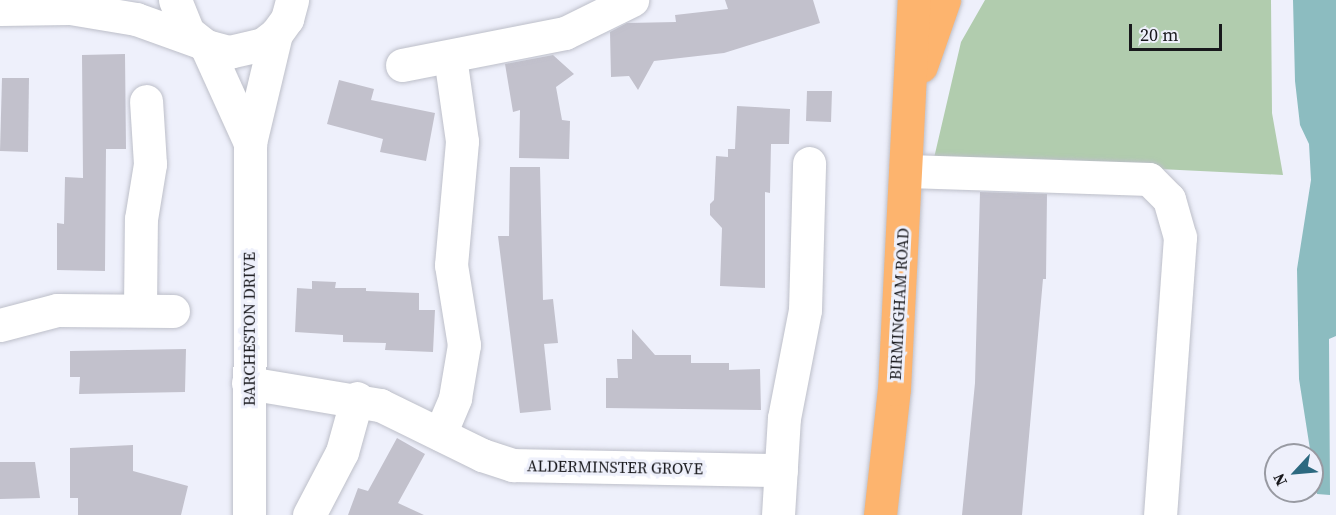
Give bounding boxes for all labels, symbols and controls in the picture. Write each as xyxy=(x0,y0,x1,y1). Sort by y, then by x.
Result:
scale bar xyxy=(1132,12,1225,50)
text: 20 m xyxy=(1140,22,1178,47)
street label: BIRMINGHAM ROAD xyxy=(885,227,913,381)
street label: BARCHESTON DRIVE xyxy=(239,252,259,406)
north arrow xyxy=(1264,443,1324,503)
street label: ALDERMINSTER GROVE xyxy=(527,456,703,478)
text: N xyxy=(1267,470,1292,490)

